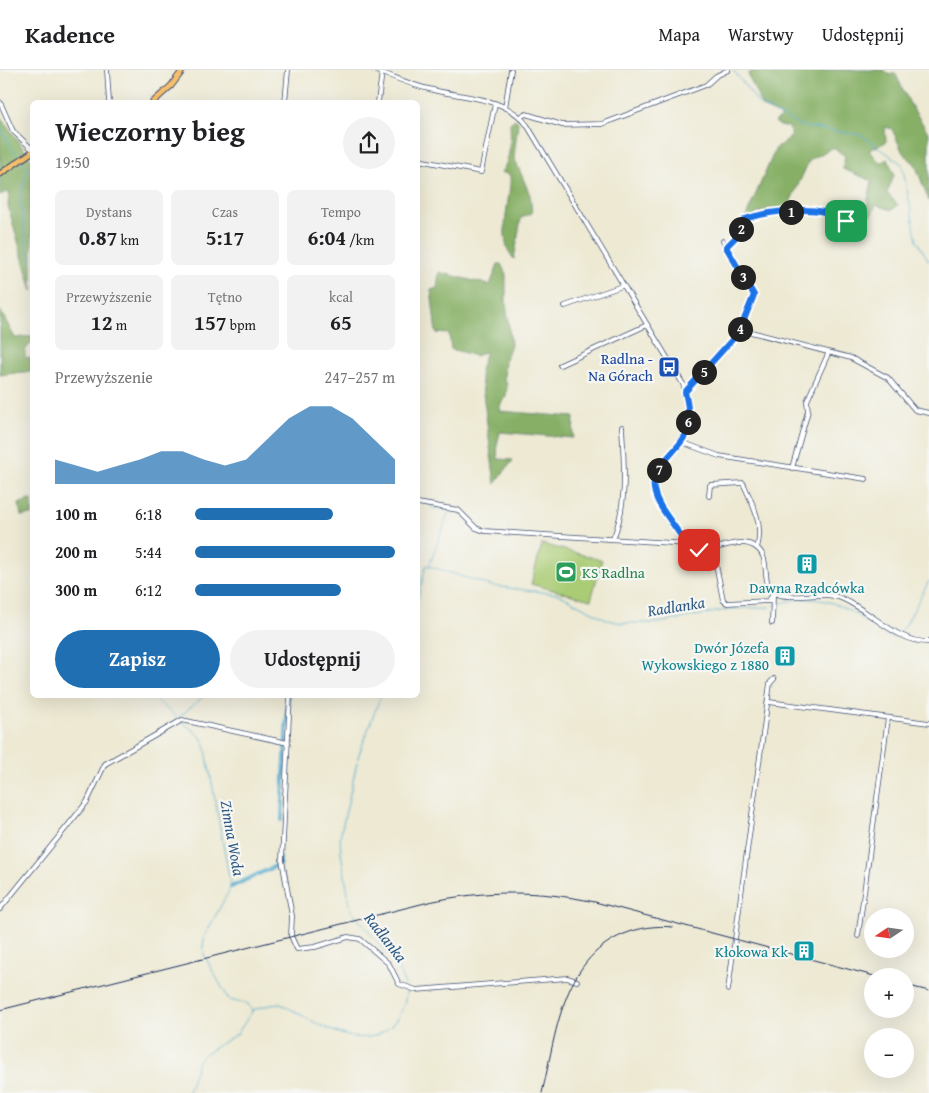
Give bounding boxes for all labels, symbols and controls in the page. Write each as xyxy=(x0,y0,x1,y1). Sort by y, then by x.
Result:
text: Kadence xyxy=(25,17,115,52)
text: Mapa xyxy=(658,21,700,48)
text: Warstwy xyxy=(728,21,794,48)
text: Udostępnij xyxy=(822,21,904,48)
text: Wieczorny bieg xyxy=(55,110,245,151)
button: share xyxy=(343,117,395,169)
text: 19:50 xyxy=(55,150,90,174)
pin: 1 xyxy=(778,200,804,224)
pin xyxy=(825,200,867,242)
text: Dystans xyxy=(86,202,132,222)
text: Czas xyxy=(212,202,238,222)
text: Tempo xyxy=(321,202,361,222)
text: 1 xyxy=(788,202,795,222)
icon: arrive xyxy=(832,207,860,235)
pin: 2 xyxy=(728,216,754,242)
text: 2 xyxy=(738,219,745,239)
text: 0.87 xyxy=(79,222,117,253)
text: 5:17 xyxy=(206,222,244,253)
text: 6:04 xyxy=(308,222,346,253)
text: km xyxy=(117,230,139,250)
text: /km xyxy=(346,230,374,250)
pin: 3 xyxy=(730,264,756,290)
text: 3 xyxy=(740,267,747,287)
text: Przewyższenie xyxy=(66,287,152,307)
text: Tętno xyxy=(208,287,242,307)
text: kcal xyxy=(329,287,353,307)
text: 12 xyxy=(91,307,113,338)
text: 157 xyxy=(194,307,227,338)
text: 65 xyxy=(330,307,352,338)
text: m xyxy=(113,315,127,335)
text: bpm xyxy=(227,315,256,335)
pin: 4 xyxy=(728,316,752,342)
text: 4 xyxy=(737,319,744,339)
place label: Radlna - Na Górach xyxy=(588,348,654,386)
bus stop icon: Radlna - Na Górach xyxy=(657,355,681,379)
pin: 5 xyxy=(692,360,716,384)
text: 5 xyxy=(701,362,708,382)
text: Przewyższenie xyxy=(55,365,153,389)
text: 247–257 m xyxy=(325,365,395,389)
pin: 6 xyxy=(676,410,700,434)
text: 6 xyxy=(685,412,692,432)
pin: 7 xyxy=(646,458,672,482)
text: 7 xyxy=(656,460,663,480)
text: 100 m xyxy=(55,502,97,526)
text: 6:18 xyxy=(135,502,162,526)
pin xyxy=(678,529,720,571)
icon: check xyxy=(685,536,713,564)
text: 200 m xyxy=(55,540,97,564)
text: 5:44 xyxy=(135,540,162,564)
building icon: Dawna Rządcówka xyxy=(795,552,819,576)
sports icon: KS Radlna xyxy=(554,560,578,584)
place label: KS Radlna xyxy=(582,562,645,583)
place label: Dawna Rządcówka xyxy=(749,577,865,598)
text: 300 m xyxy=(55,578,97,602)
text: 6:12 xyxy=(135,578,162,602)
water label: Radlanka xyxy=(645,590,707,623)
button: Zapisz xyxy=(55,630,220,688)
button: Udostępnij xyxy=(230,630,395,688)
place label: Dwór Józefa Wykowskiego z 1880 xyxy=(641,637,769,675)
building icon: Dwór Józefa Wykowskiego z 1880 xyxy=(773,644,797,668)
water label: Zimna Woda xyxy=(215,798,252,878)
water label: Radlanka xyxy=(358,906,414,968)
north arrow xyxy=(864,908,914,958)
map controls xyxy=(864,908,914,1078)
building icon: Kłokowa Kk xyxy=(792,939,816,963)
place label: Kłokowa Kk xyxy=(715,941,788,962)
button: + xyxy=(864,968,914,1018)
button: − xyxy=(864,1028,914,1078)

